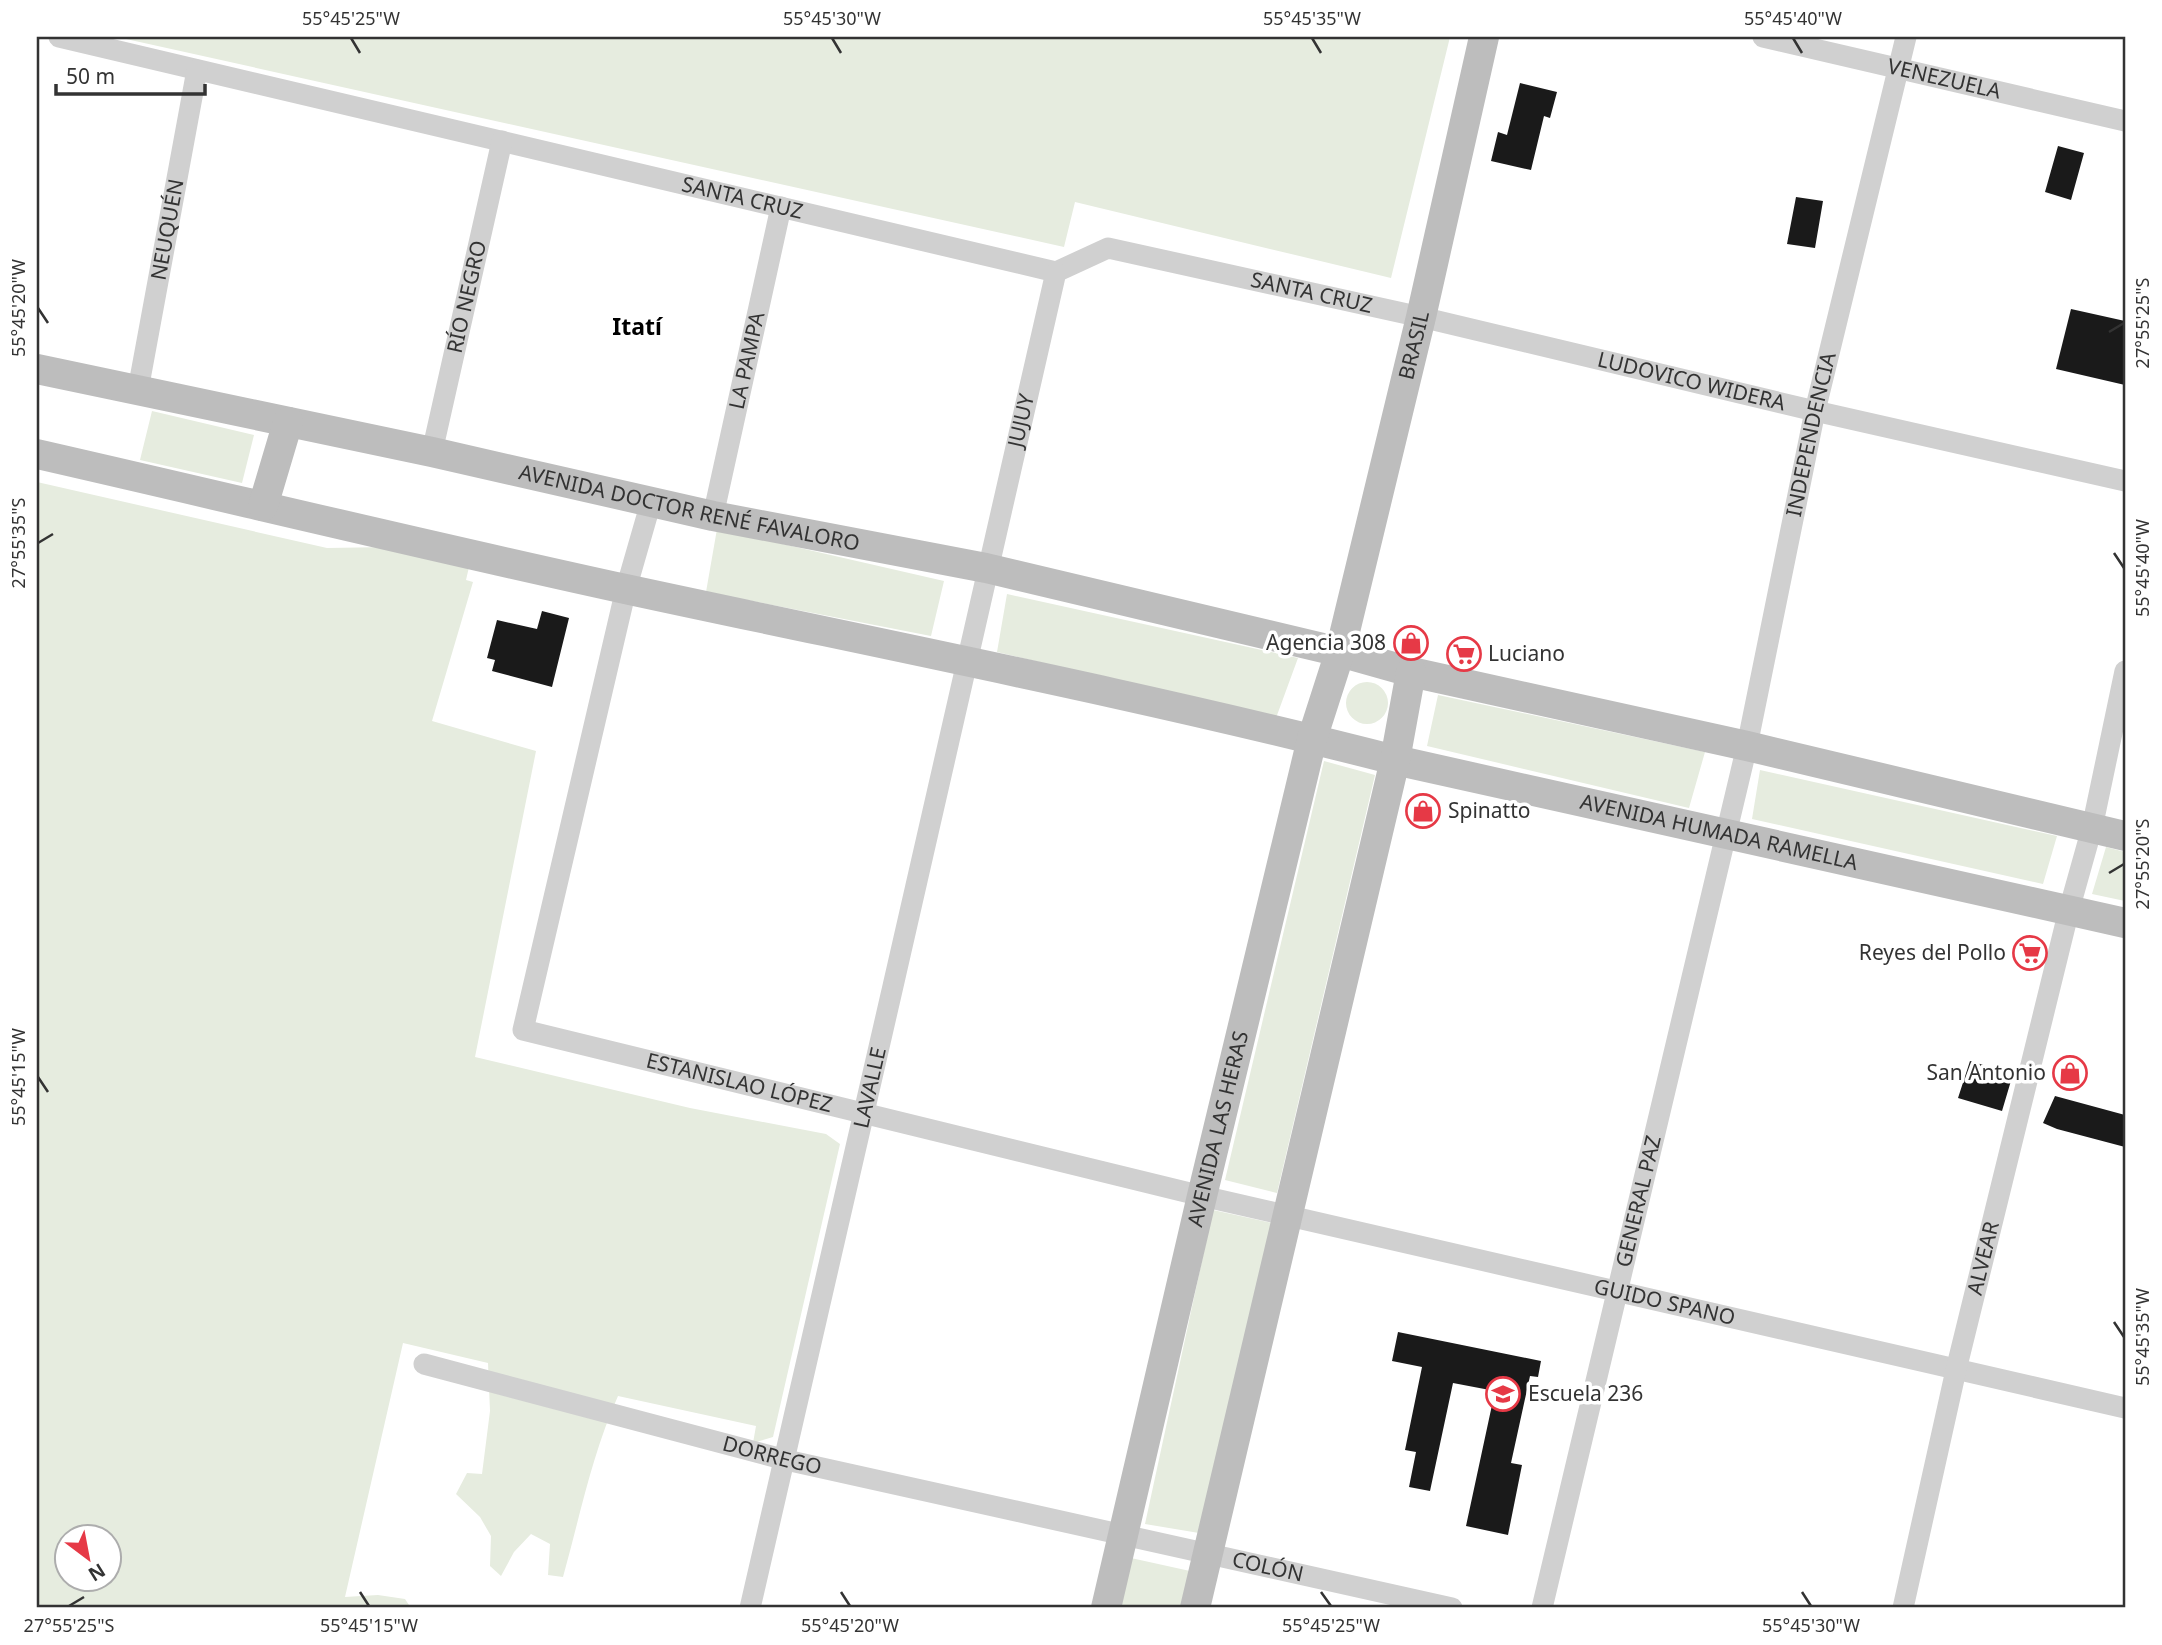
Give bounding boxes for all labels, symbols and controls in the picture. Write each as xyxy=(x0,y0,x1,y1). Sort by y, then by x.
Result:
text: 55°45'25"W xyxy=(302,6,400,30)
text: 55°45'30"W xyxy=(783,6,881,30)
text: 55°45'35"W xyxy=(1263,6,1361,30)
text: 55°45'40"W xyxy=(1744,6,1842,30)
street label: VENEZUELA xyxy=(1885,51,2004,105)
scale bar xyxy=(56,52,205,96)
text: 50 m xyxy=(66,62,115,90)
street label: SANTA CRUZ xyxy=(679,169,806,225)
street label: NEUQUÉN xyxy=(144,177,190,282)
street label: RÍO NEGRO xyxy=(440,238,492,356)
text: 55°45'20"W xyxy=(6,259,30,357)
street label: SANTA CRUZ xyxy=(1248,265,1375,319)
text: 27°55'25"S xyxy=(2130,278,2154,368)
street label: BRASIL xyxy=(1391,308,1435,382)
street label: LA PAMPA xyxy=(722,309,771,412)
district label: Itatí xyxy=(612,310,664,342)
street label: LUDOVICO WIDERA xyxy=(1595,345,1789,417)
street label: INDEPENDENCIA xyxy=(1779,349,1842,519)
street label: JUJUY xyxy=(1000,391,1040,452)
street label: AVENIDA DOCTOR RENÉ FAVALORO xyxy=(516,457,862,557)
text: 27°55'35"S xyxy=(6,498,30,588)
text: 55°45'40"W xyxy=(2130,519,2154,617)
shop icon: Agencia 308 xyxy=(1392,624,1430,662)
place label: Agencia 308 xyxy=(1266,628,1386,656)
supermarket icon: Luciano xyxy=(1445,635,1483,673)
place label: Luciano xyxy=(1488,639,1565,667)
street label: AVENIDA HUMADA RAMELLA xyxy=(1578,787,1861,876)
shop icon: Spinatto xyxy=(1404,792,1442,830)
place label: Spinatto xyxy=(1448,796,1531,824)
text: 27°55'20"S xyxy=(2130,819,2154,909)
supermarket icon: Reyes del Pollo xyxy=(2011,934,2049,972)
place label: Reyes del Pollo xyxy=(1859,938,2006,966)
text: 55°45'15"W xyxy=(6,1028,30,1126)
street label: AVENIDA LAS HERAS xyxy=(1180,1028,1254,1229)
street label: LAVALLE xyxy=(846,1044,892,1131)
street label: ESTANISLAO LÓPEZ xyxy=(643,1046,835,1118)
shop icon: San Antonio xyxy=(2051,1054,2089,1092)
place label: San Antonio xyxy=(1926,1058,2046,1086)
street label: GENERAL PAZ xyxy=(1609,1132,1667,1270)
street label: ALVEAR xyxy=(1960,1218,2005,1298)
street label: GUIDO SPANO xyxy=(1591,1272,1738,1331)
text: 55°45'35"W xyxy=(2130,1288,2154,1386)
school or university icon: Escuela 236 xyxy=(1484,1375,1522,1413)
place label: Escuela 236 xyxy=(1528,1379,1643,1407)
street label: DORREGO xyxy=(720,1429,825,1481)
north arrow xyxy=(52,1522,122,1592)
street label: COLÓN xyxy=(1230,1545,1306,1588)
text: N xyxy=(84,1557,110,1588)
text: 27°55'25"S xyxy=(24,1613,114,1637)
text: 55°45'15"W xyxy=(320,1613,418,1637)
text: 55°45'20"W xyxy=(801,1613,899,1637)
text: 55°45'25"W xyxy=(1282,1613,1380,1637)
text: 55°45'30"W xyxy=(1762,1613,1860,1637)

